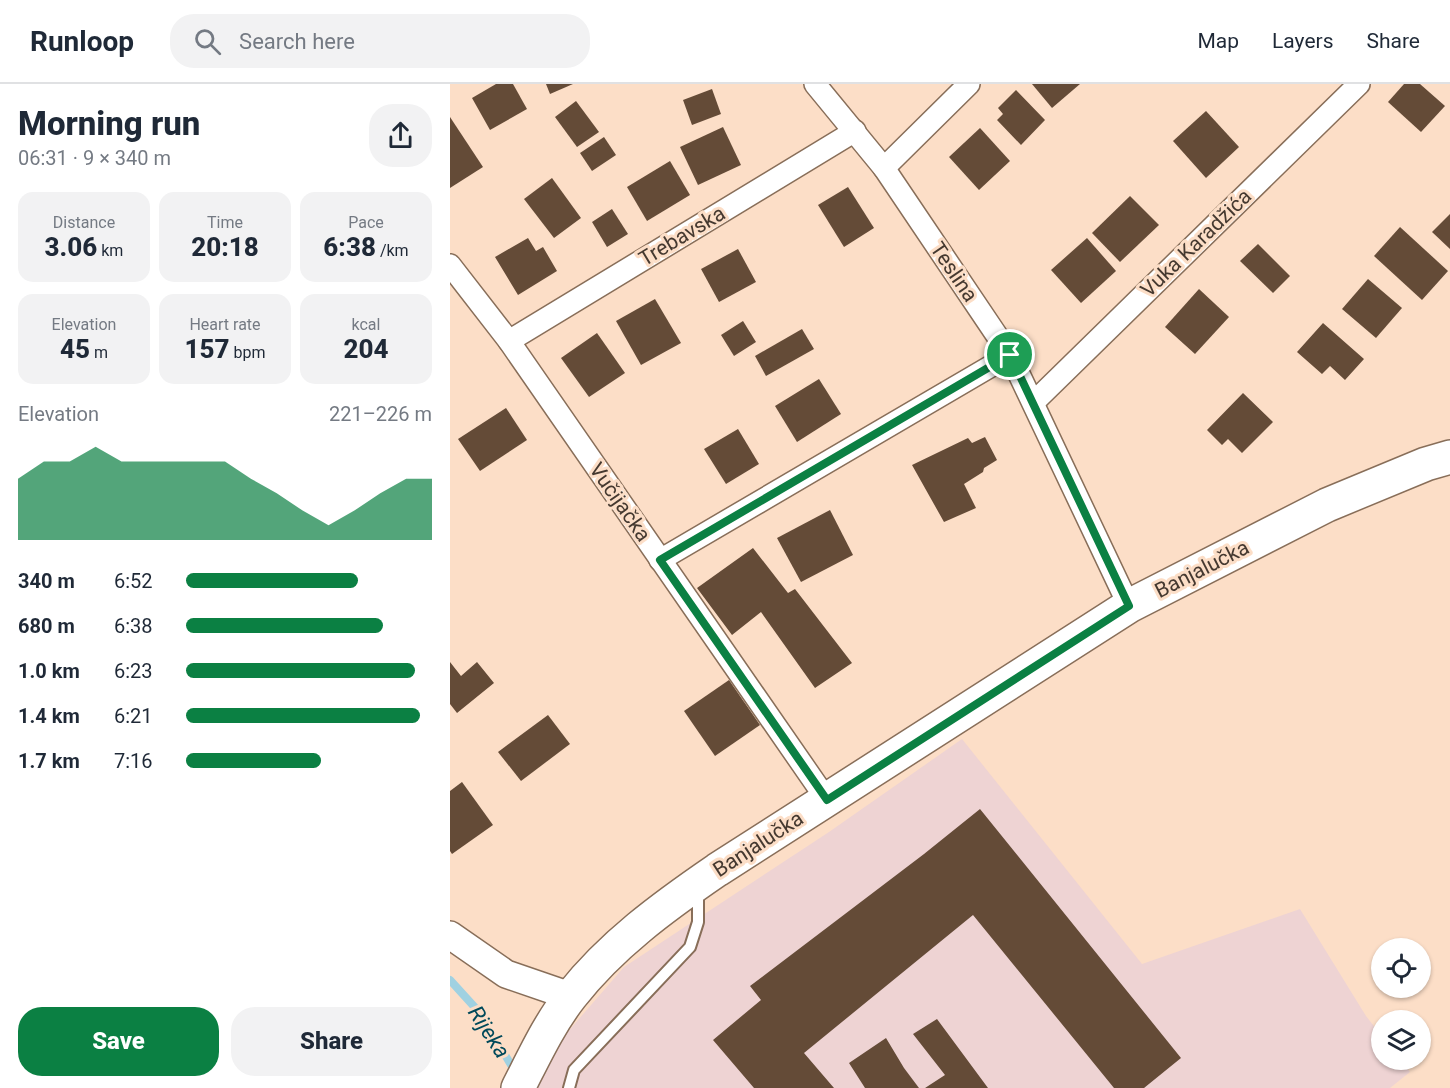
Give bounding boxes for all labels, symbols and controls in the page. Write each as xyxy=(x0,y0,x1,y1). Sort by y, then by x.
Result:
search box xyxy=(170,14,590,68)
text: Runloop xyxy=(30,25,134,58)
icon: search xyxy=(191,25,224,58)
text: Search here xyxy=(239,29,355,54)
text: Map xyxy=(1197,29,1239,53)
text: Layers xyxy=(1272,29,1333,53)
text: Share xyxy=(1366,29,1420,53)
text: Morning run xyxy=(18,104,200,143)
button: share xyxy=(369,104,432,167)
text: 06:31 · 9 × 340 m xyxy=(18,146,171,170)
street label: Vuka Karadžića xyxy=(1136,184,1256,302)
street label: Trebavska xyxy=(635,201,729,271)
text: Distance xyxy=(53,213,115,232)
text: Time xyxy=(207,213,243,232)
text: Pace xyxy=(348,213,384,232)
text: 3.06 xyxy=(45,232,97,262)
text: 20:18 xyxy=(191,232,259,262)
text: 6:38 xyxy=(323,232,376,262)
street label: Teslina xyxy=(925,238,983,306)
text: km xyxy=(97,241,123,260)
text: /km xyxy=(376,241,409,260)
text: Elevation xyxy=(52,315,116,334)
text: Heart rate xyxy=(189,315,261,334)
text: kcal xyxy=(352,315,380,334)
pin xyxy=(984,329,1035,380)
text: 45 xyxy=(60,334,90,364)
text: 157 xyxy=(185,334,230,364)
text: 204 xyxy=(344,334,388,364)
icon: arrive xyxy=(993,338,1026,371)
text: m xyxy=(90,343,108,362)
text: bpm xyxy=(230,343,265,362)
text: Elevation xyxy=(18,402,99,426)
text: 221–226 m xyxy=(329,402,432,426)
street label: Vučijačka xyxy=(584,458,656,546)
street label: Banjalučka xyxy=(1151,535,1253,603)
text: 340 m xyxy=(18,569,75,593)
text: 6:52 xyxy=(114,569,153,593)
text: 680 m xyxy=(18,614,75,638)
text: 6:38 xyxy=(114,614,153,638)
text: 1.0 km xyxy=(18,659,80,683)
text: 6:23 xyxy=(114,659,153,683)
text: 1.4 km xyxy=(18,704,80,728)
text: 6:21 xyxy=(114,704,153,728)
text: 1.7 km xyxy=(18,749,80,773)
text: 7:16 xyxy=(114,749,153,773)
street label: Banjalučka xyxy=(709,806,807,882)
map controls xyxy=(1371,938,1431,1070)
button: locate xyxy=(1371,938,1431,998)
water label: Rijeka xyxy=(463,1001,515,1063)
button: Save xyxy=(18,1007,219,1076)
button: Share xyxy=(231,1007,432,1076)
button: layers xyxy=(1371,1010,1431,1070)

